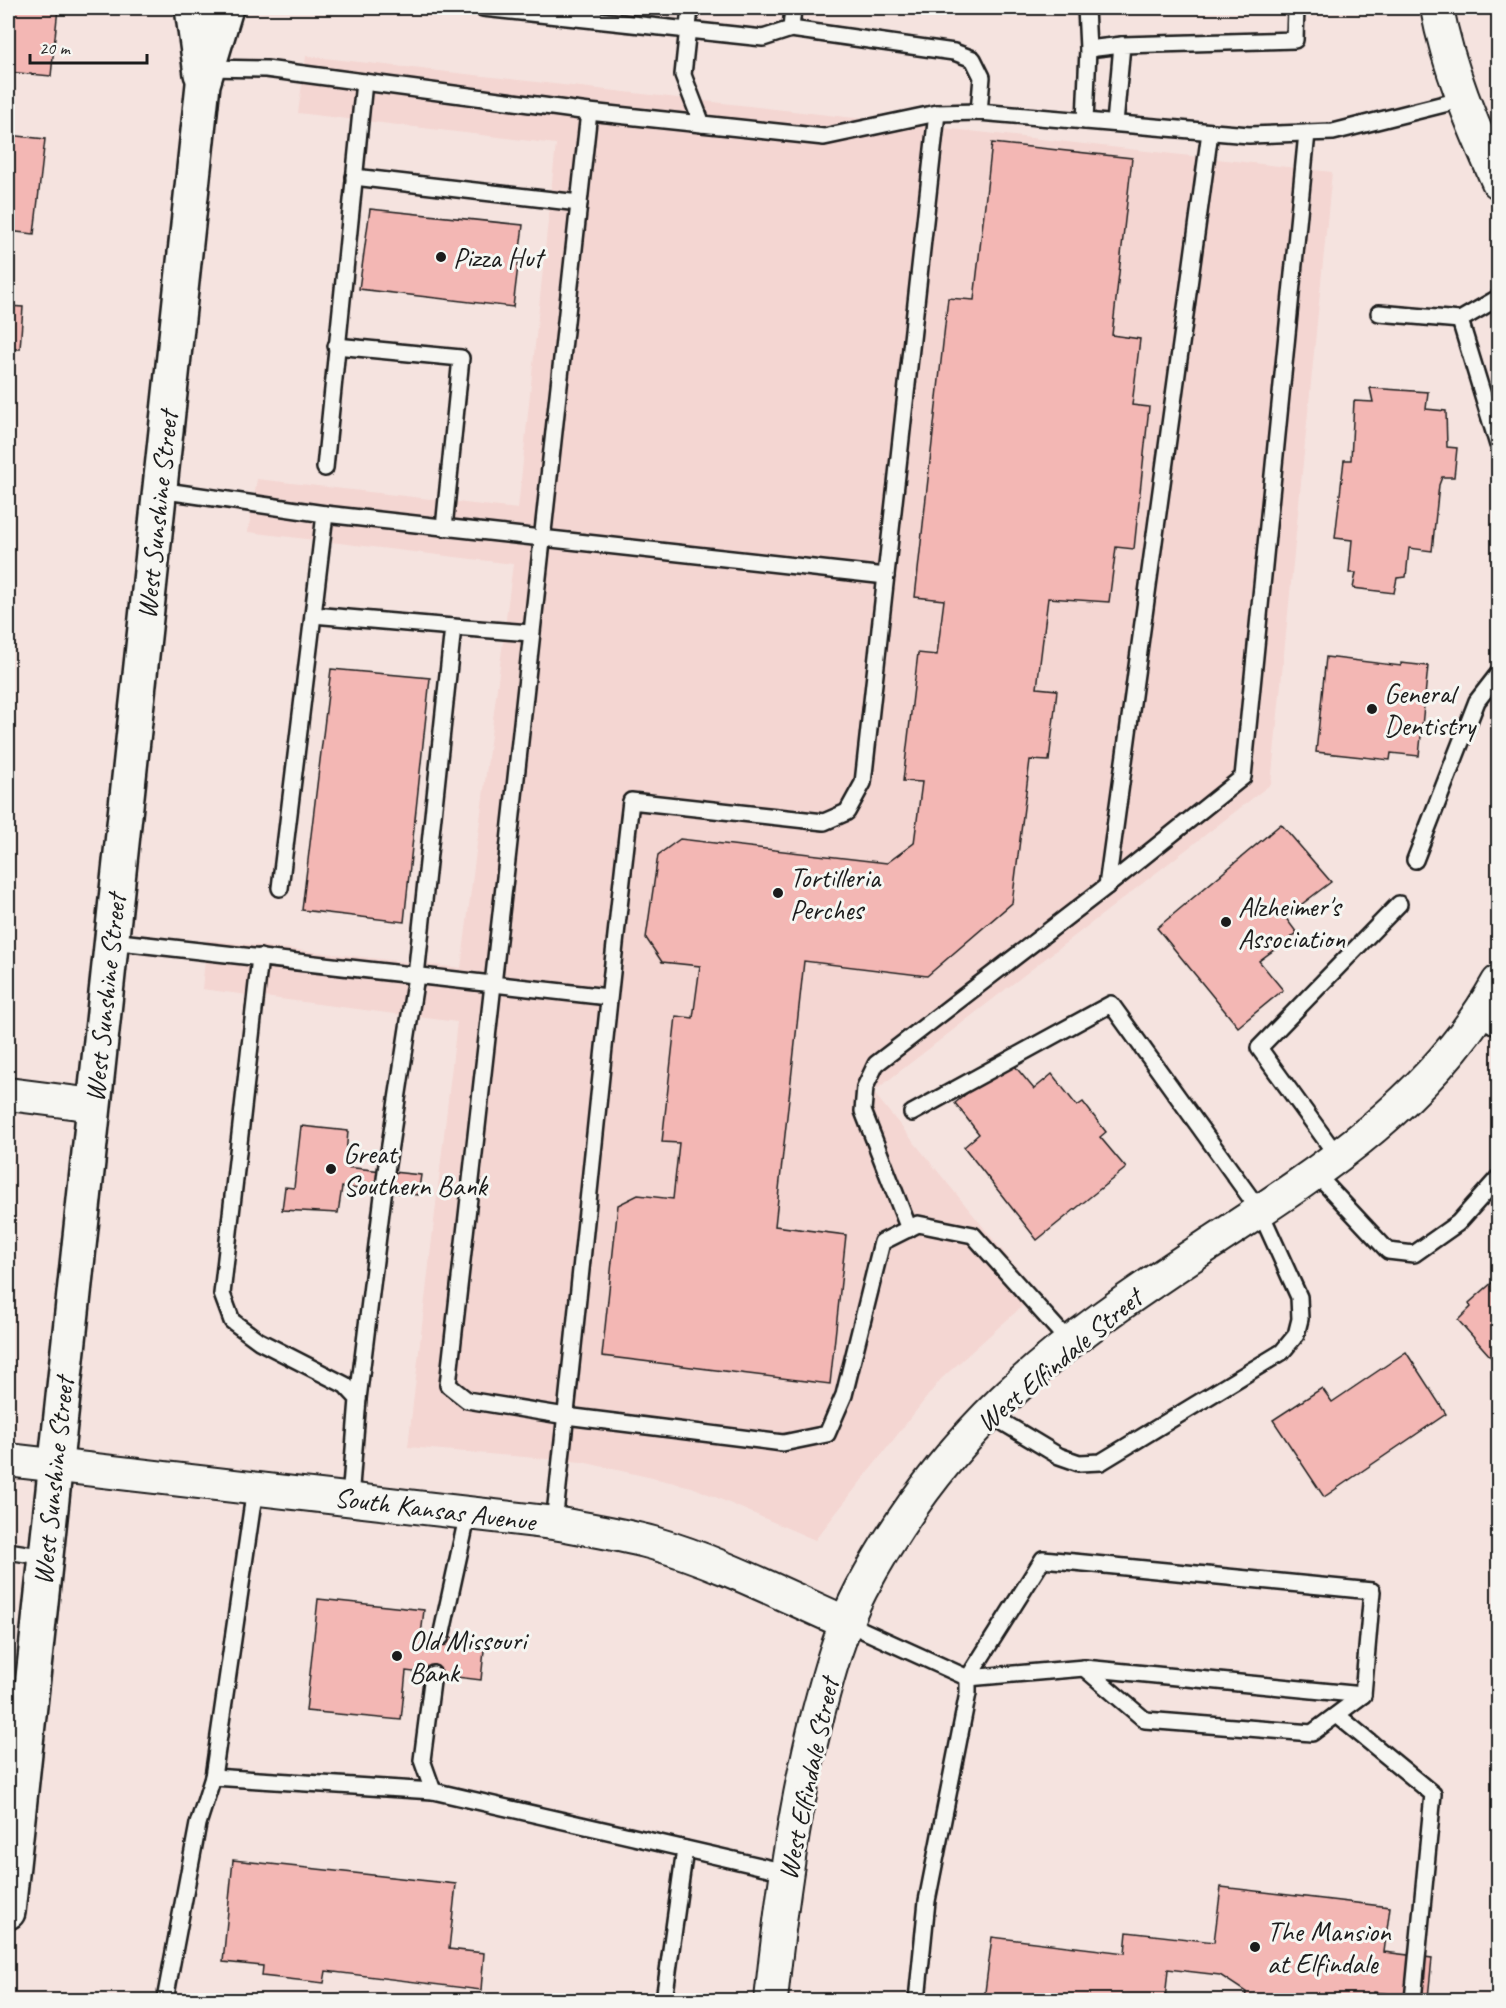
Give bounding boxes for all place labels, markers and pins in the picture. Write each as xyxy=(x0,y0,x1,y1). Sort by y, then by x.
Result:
place label: Pizza Hut xyxy=(453,240,546,275)
marker: Pizza Hut xyxy=(434,250,448,264)
place label: General Dentistry xyxy=(1384,676,1478,743)
marker: General Dentistry xyxy=(1365,702,1379,716)
place label: Tortilleria Perches xyxy=(790,860,882,927)
marker: Tortilleria Perches xyxy=(771,886,785,900)
place label: Alzheimer's Association xyxy=(1238,889,1345,956)
marker: Alzheimer's Association xyxy=(1219,915,1233,929)
place label: Great Southern Bank xyxy=(343,1136,489,1203)
marker: Great Southern Bank xyxy=(324,1162,338,1176)
place label: Old Missouri Bank xyxy=(409,1623,530,1690)
marker: Old Missouri Bank xyxy=(390,1649,404,1663)
place label: The Mansion at Elfindale xyxy=(1267,1914,1392,1981)
marker: The Mansion at Elfindale xyxy=(1248,1940,1262,1954)

